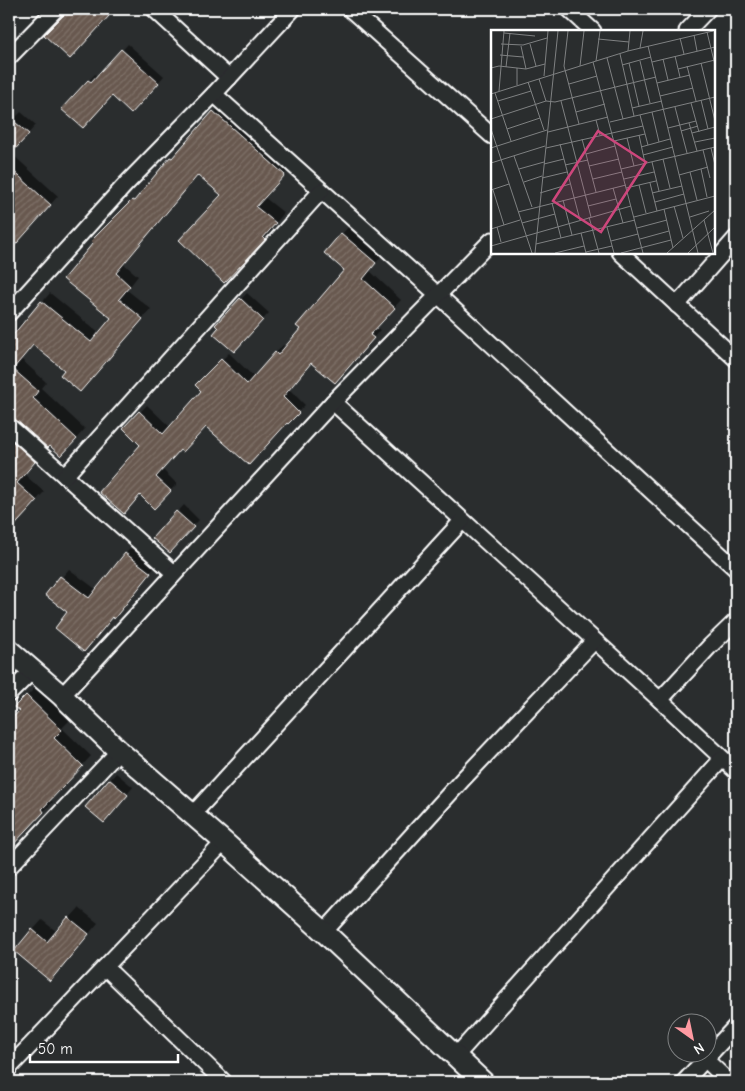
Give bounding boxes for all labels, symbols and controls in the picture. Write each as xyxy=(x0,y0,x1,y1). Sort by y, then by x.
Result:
inset map xyxy=(491,30,715,254)
north arrow xyxy=(668,1014,718,1064)
scale bar xyxy=(30,1031,178,1063)
text: N xyxy=(690,1039,707,1058)
text: 50 m xyxy=(38,1040,73,1058)

